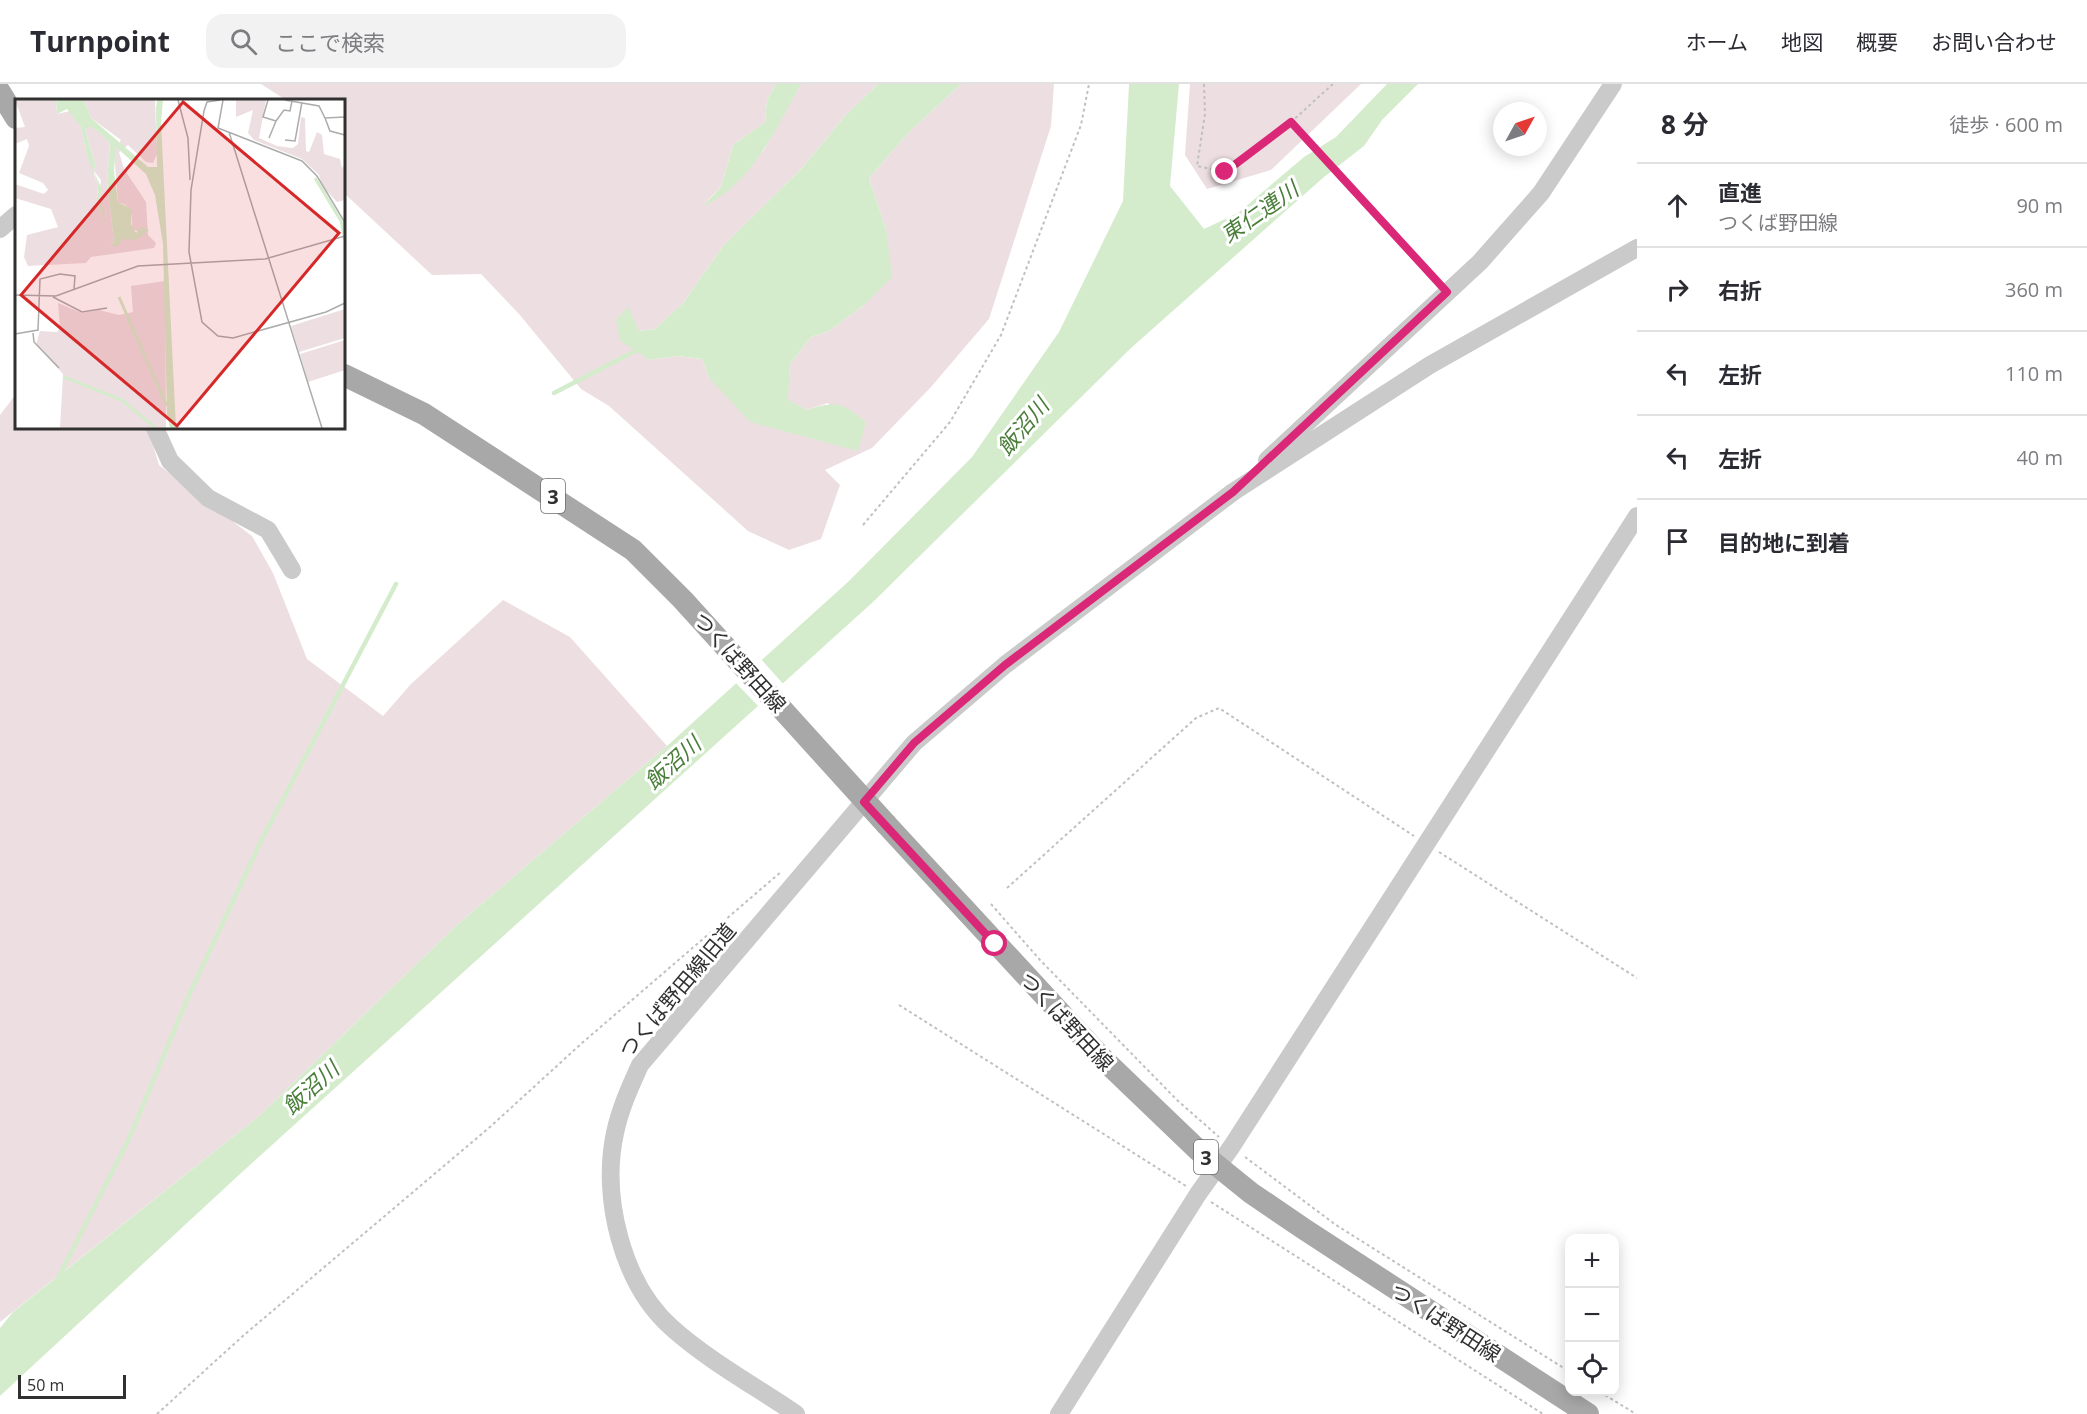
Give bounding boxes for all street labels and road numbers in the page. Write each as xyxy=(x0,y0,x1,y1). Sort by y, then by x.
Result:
road number: 3 xyxy=(541,479,565,513)
street label: つくば野田線 xyxy=(687,606,793,718)
street label: つくば野田線旧道 xyxy=(612,917,742,1063)
street label: つくば野田線 xyxy=(1014,965,1120,1077)
road number: 3 xyxy=(1194,1140,1218,1174)
street label: つくば野田線 xyxy=(1386,1276,1506,1368)

